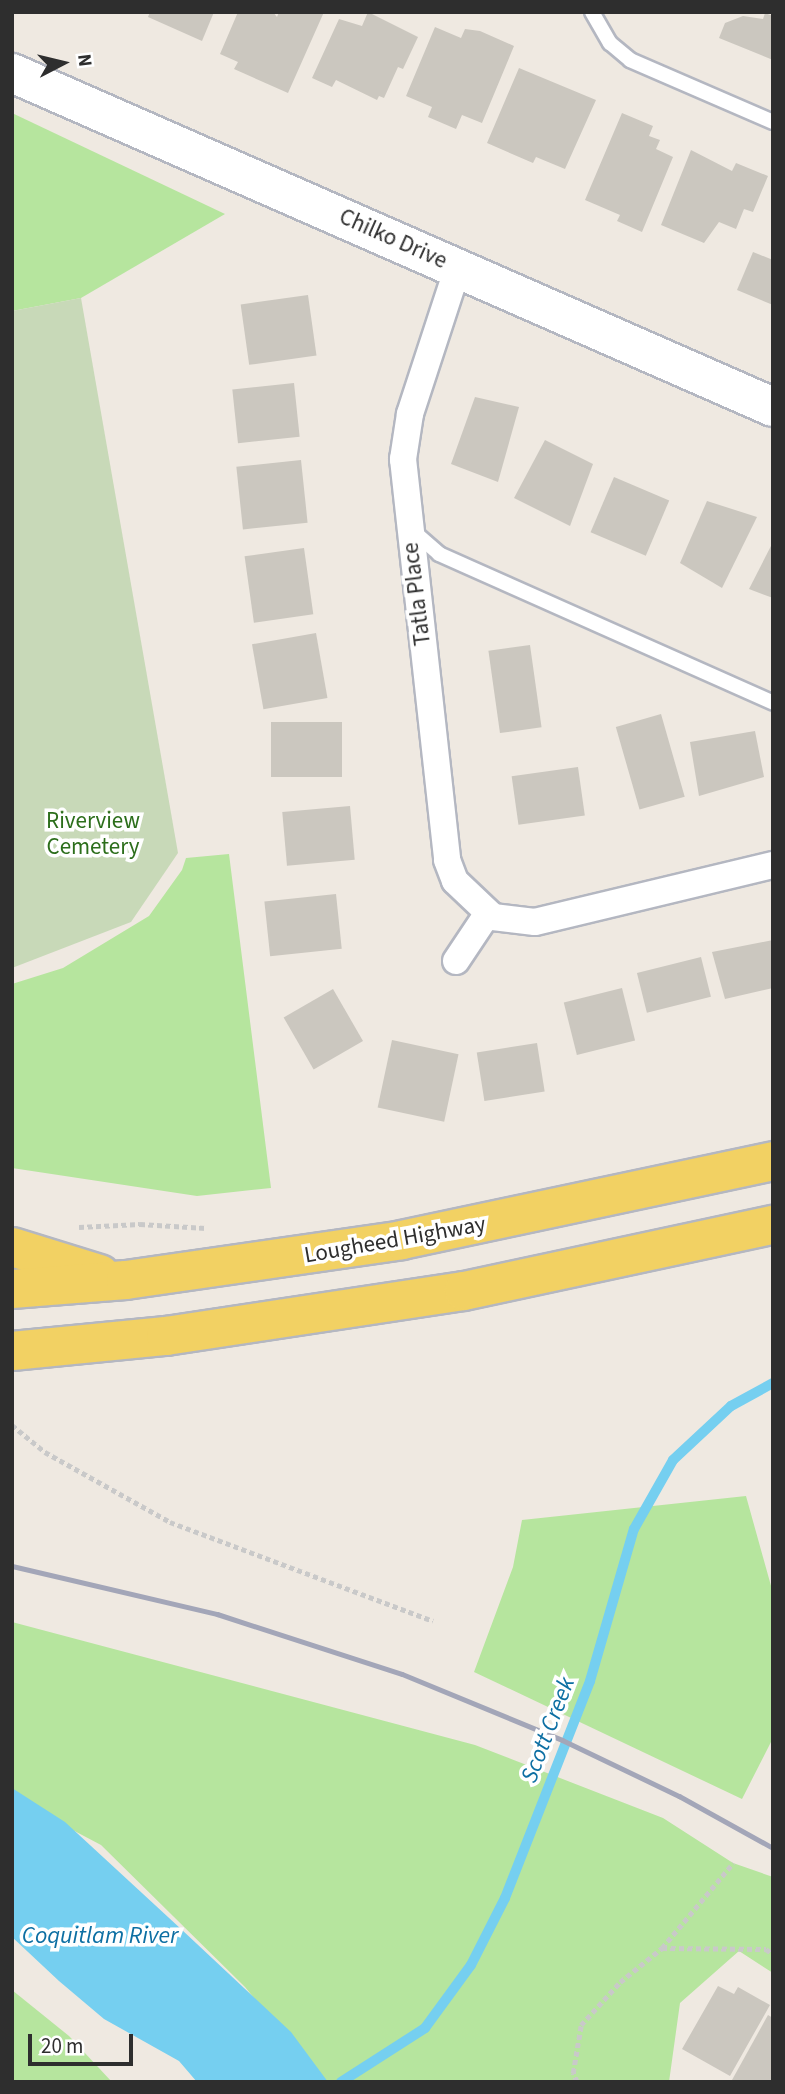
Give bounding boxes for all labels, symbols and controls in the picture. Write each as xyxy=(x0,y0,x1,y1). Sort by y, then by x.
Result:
north arrow xyxy=(28,28,98,98)
text: N xyxy=(70,52,99,68)
street label: Chilko Drive xyxy=(335,203,451,275)
street label: Tatla Place xyxy=(397,541,437,647)
park label: Riverview Cemetery xyxy=(46,807,140,861)
street label: Lougheed Highway xyxy=(302,1210,488,1270)
water label: Scott Creek xyxy=(515,1673,581,1787)
water label: Coquitlam River xyxy=(22,1922,178,1950)
scale bar xyxy=(32,2021,136,2064)
text: 20 m xyxy=(41,2031,83,2061)

